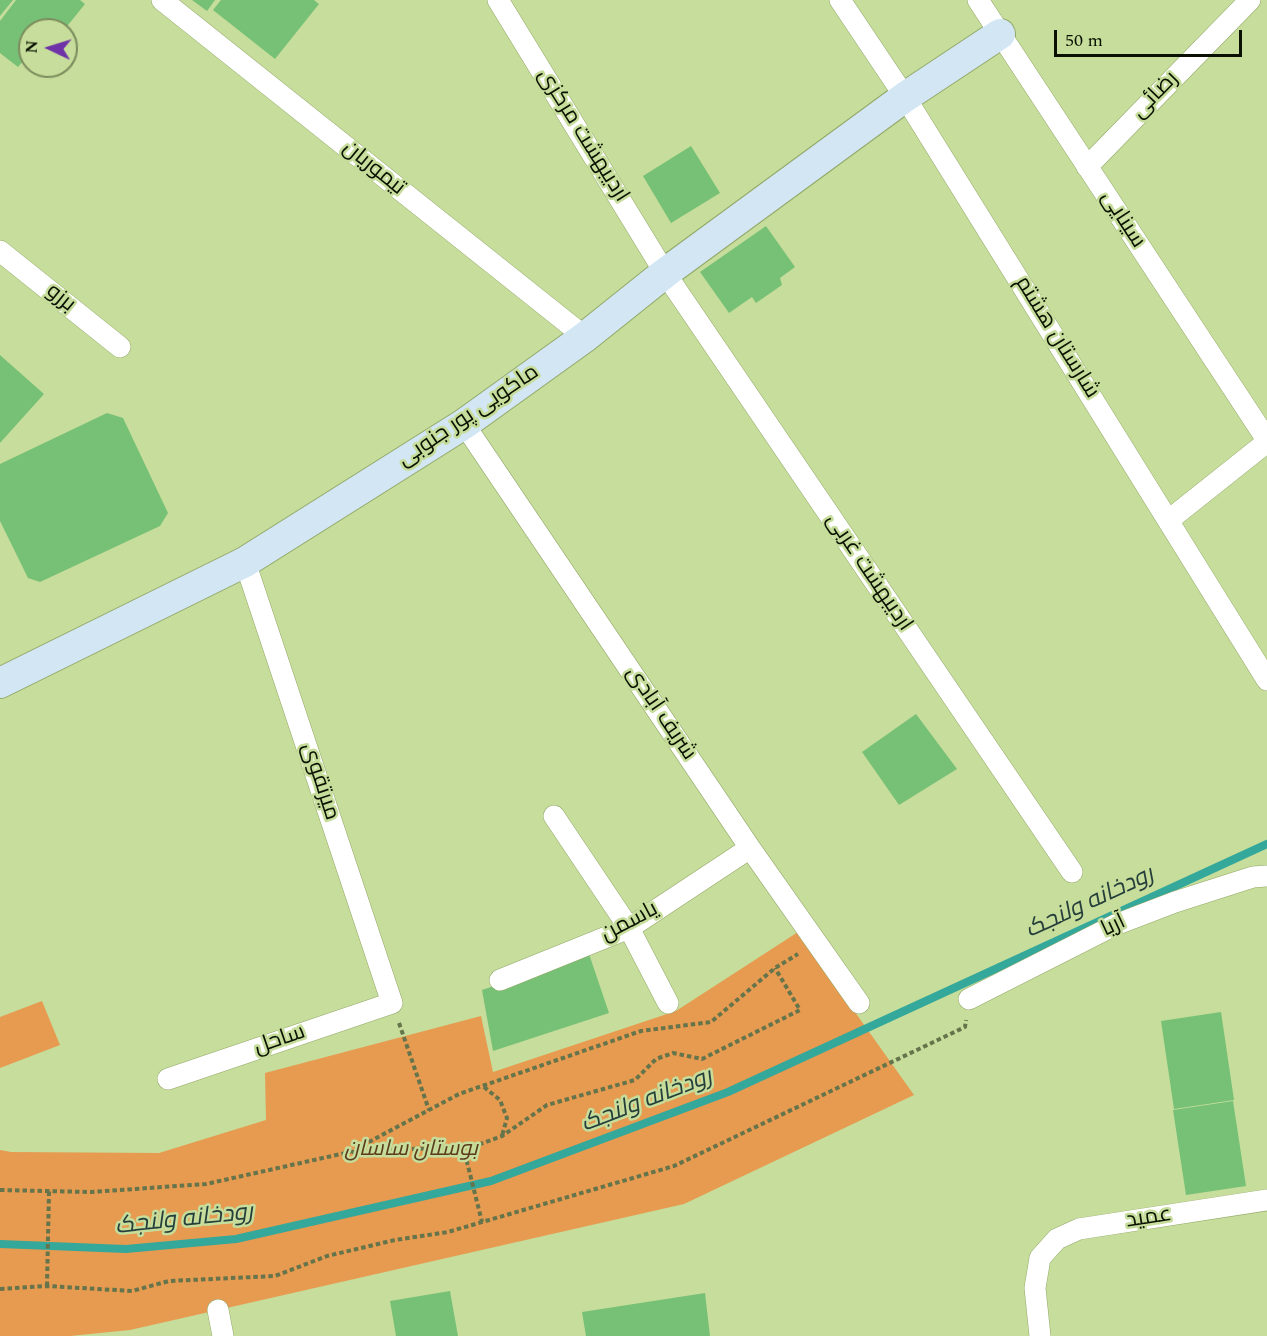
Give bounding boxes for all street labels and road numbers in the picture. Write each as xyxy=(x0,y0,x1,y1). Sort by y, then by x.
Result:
street label: اردیبهشت مرکزی xyxy=(530,64,634,208)
street label: رضائی xyxy=(1127,67,1185,125)
street label: تیموریان xyxy=(336,136,410,202)
street label: سینایی xyxy=(1094,186,1150,254)
street label: شارستان هشتم xyxy=(1008,272,1104,404)
street label: برزو xyxy=(40,279,80,319)
street label: ماکویی‌ پور جنوبی xyxy=(393,360,545,474)
street label: اردیبهشت غربی xyxy=(819,509,917,637)
street label: شریف آبادی xyxy=(619,662,701,766)
street label: میرتقوی xyxy=(294,740,344,824)
street label: یاسمن xyxy=(597,897,663,949)
street label: آریا xyxy=(1098,910,1130,944)
street label: ساحل xyxy=(251,1020,309,1062)
street label: عمید xyxy=(1124,1202,1174,1236)

